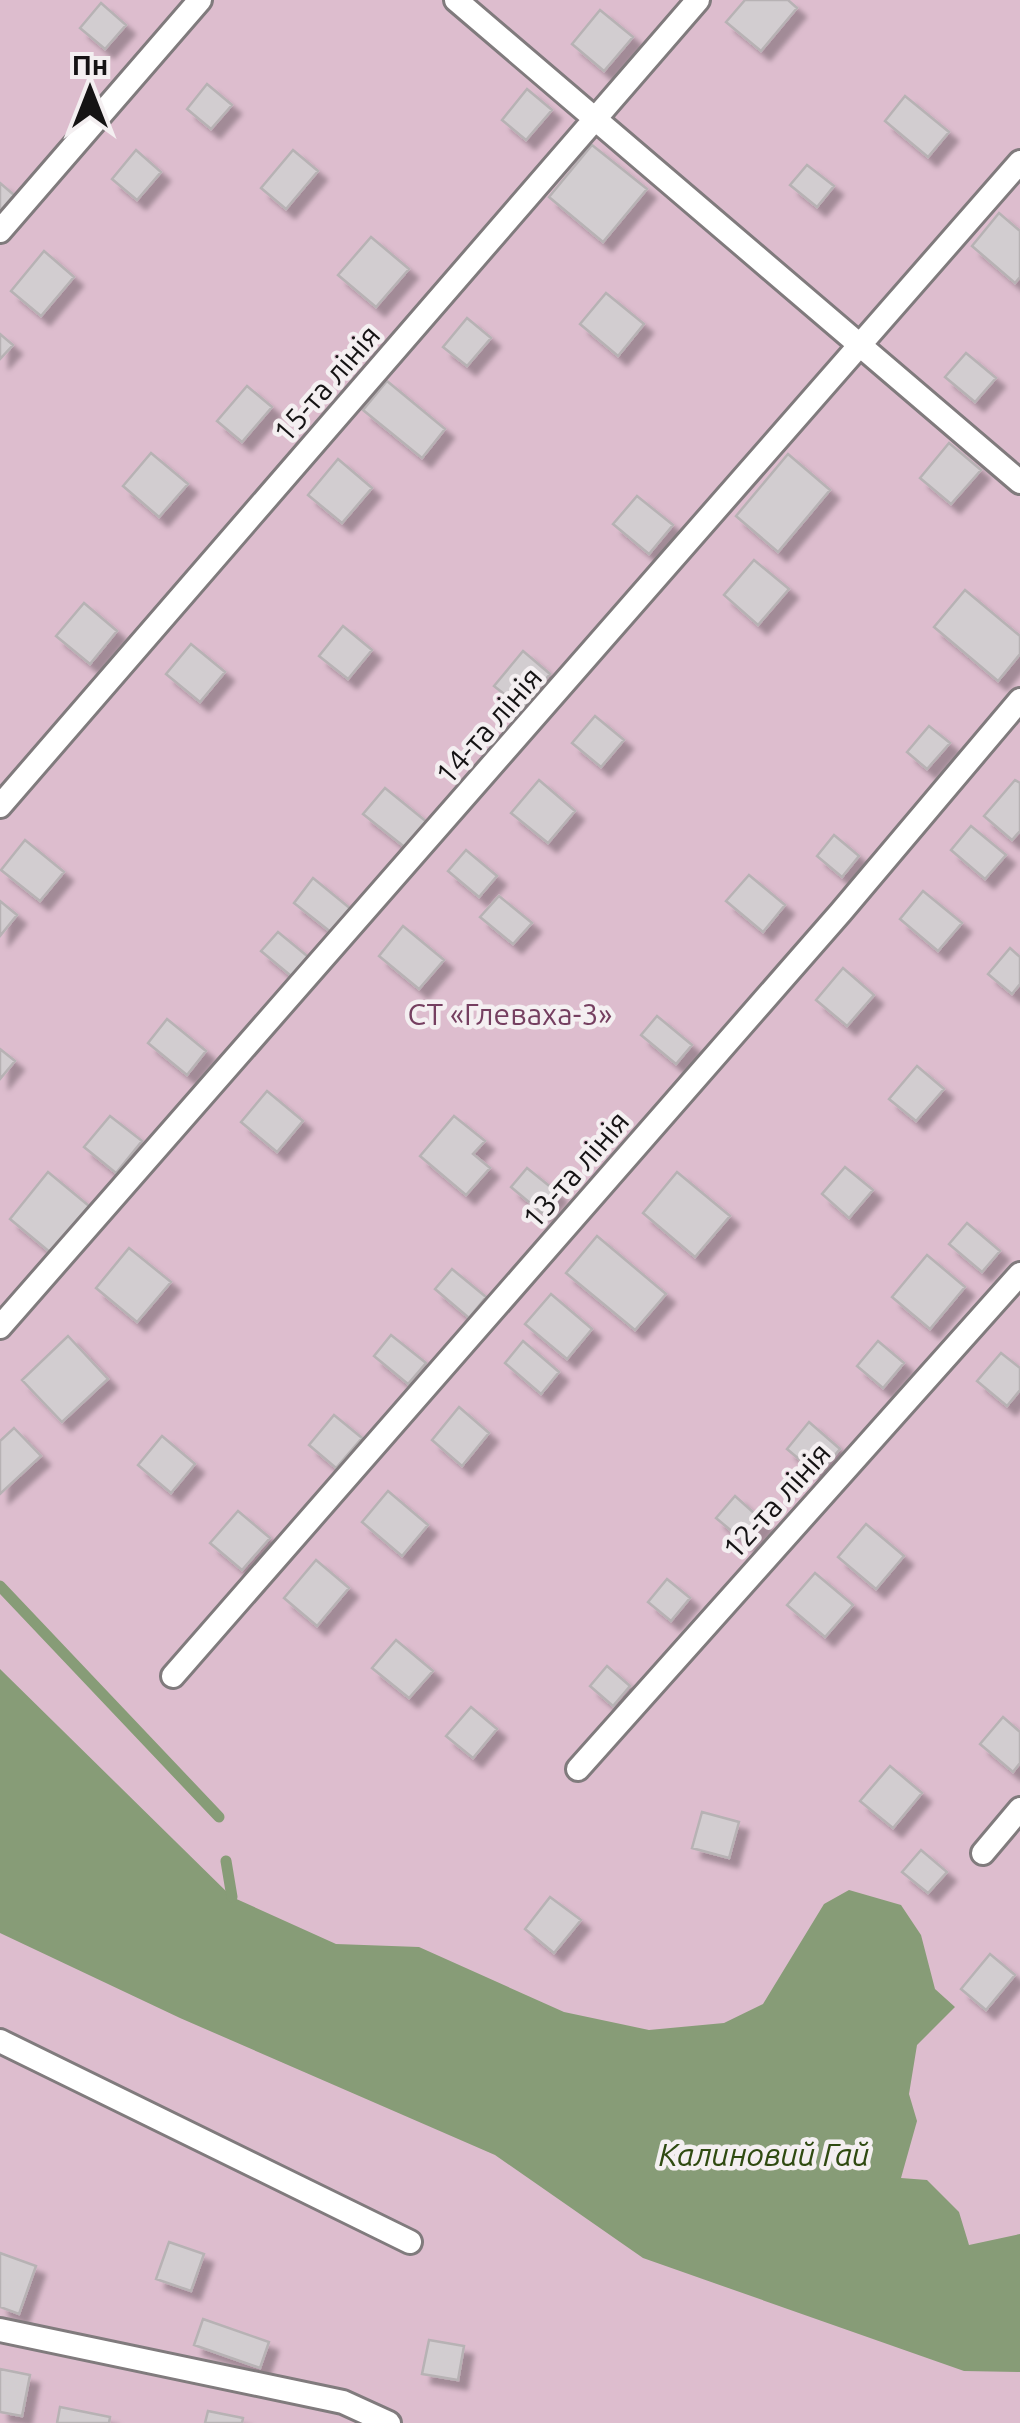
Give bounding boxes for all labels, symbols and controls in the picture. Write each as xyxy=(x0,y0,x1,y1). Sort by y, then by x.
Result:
north arrow xyxy=(40,40,140,140)
text: Пн xyxy=(72,49,108,80)
street label: 15-та лінія xyxy=(266,318,386,449)
street label: 14-та лінія xyxy=(428,660,548,791)
park label: СТ «Глеваха-3» xyxy=(408,997,612,1031)
street label: 13-та лінія xyxy=(515,1104,635,1235)
street label: 12-та лінія xyxy=(715,1435,837,1565)
water label: Калиновий Гай xyxy=(658,2136,870,2172)

